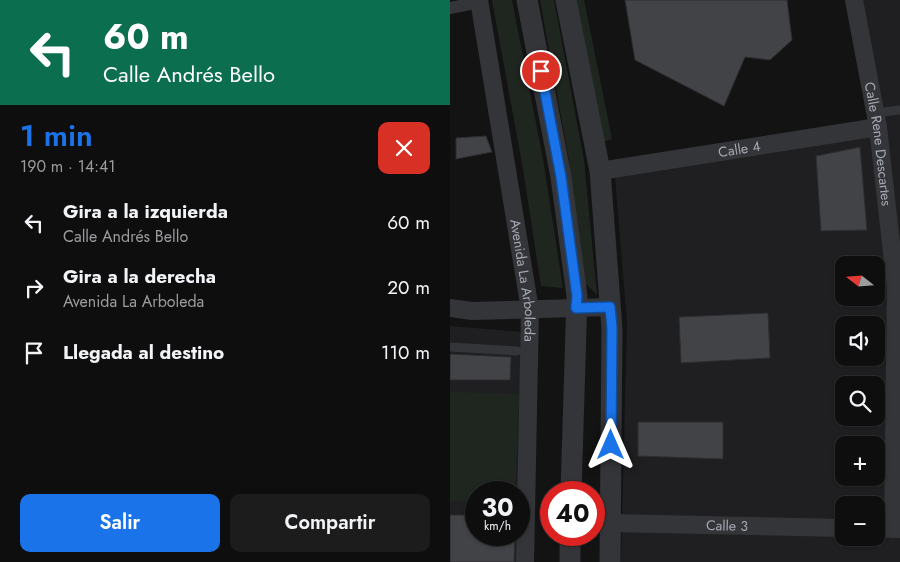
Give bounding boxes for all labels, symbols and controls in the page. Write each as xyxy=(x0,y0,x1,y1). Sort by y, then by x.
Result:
text: 60 m xyxy=(103,12,189,62)
icon: left xyxy=(20,20,85,85)
pin xyxy=(520,50,562,92)
icon: arrive xyxy=(527,57,555,85)
text: Calle Andrés Bello xyxy=(103,58,275,90)
street label: Calle Rene Descartes xyxy=(860,80,897,207)
text: 1 min xyxy=(20,114,93,157)
button: close xyxy=(378,122,430,174)
street label: Calle 4 xyxy=(717,136,762,162)
text: 190 m · 14:41 xyxy=(20,155,116,178)
text: Gira a la izquierda xyxy=(63,198,228,225)
icon: left xyxy=(20,209,48,237)
text: 60 m xyxy=(387,209,430,236)
street label: Avenida La Arboleda xyxy=(505,218,540,342)
text: Calle Andrés Bello xyxy=(63,225,188,248)
north arrow xyxy=(835,256,885,306)
map controls xyxy=(835,256,885,546)
text: Gira a la derecha xyxy=(63,263,216,290)
icon: right xyxy=(20,274,48,302)
text: 20 m xyxy=(387,274,430,301)
text: Avenida La Arboleda xyxy=(63,290,204,313)
button: sound xyxy=(835,316,885,366)
icon: arrive xyxy=(20,339,48,367)
text: Llegada al destino xyxy=(63,339,224,366)
text: 110 m xyxy=(381,339,430,366)
button: search xyxy=(835,376,885,426)
position arrow xyxy=(584,418,636,470)
button: + xyxy=(835,436,885,486)
speed limit sign: 40 xyxy=(540,481,605,546)
text: 30 xyxy=(481,489,514,525)
button: Salir xyxy=(20,494,220,552)
button: Compartir xyxy=(230,494,430,552)
button: − xyxy=(835,496,885,546)
street label: Calle 3 xyxy=(706,515,748,536)
text: km/h xyxy=(484,517,511,535)

